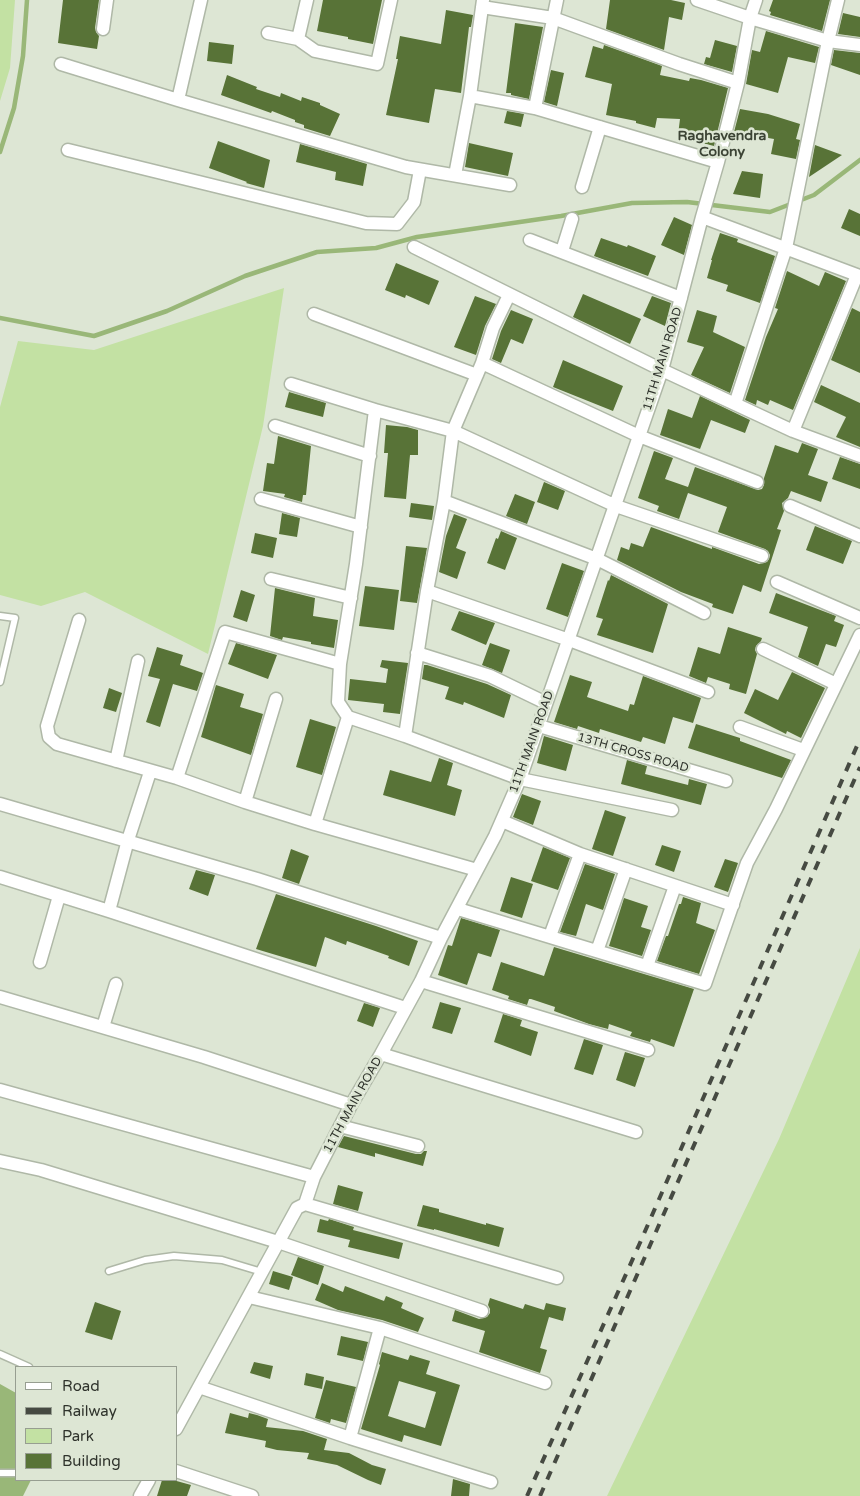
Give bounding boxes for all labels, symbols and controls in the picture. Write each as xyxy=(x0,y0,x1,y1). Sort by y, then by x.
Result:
district label: Raghavendra Colony xyxy=(678,128,766,160)
street label: 11TH MAIN ROAD xyxy=(640,306,686,412)
street label: 11TH MAIN ROAD xyxy=(507,689,557,795)
street label: 13TH CROSS ROAD xyxy=(576,730,690,776)
street label: 11TH MAIN ROAD xyxy=(321,1055,385,1155)
legend xyxy=(15,1366,178,1481)
text: Road xyxy=(62,1377,100,1395)
text: Railway xyxy=(62,1402,117,1420)
text: Park xyxy=(62,1427,94,1445)
text: Building xyxy=(62,1452,121,1470)

